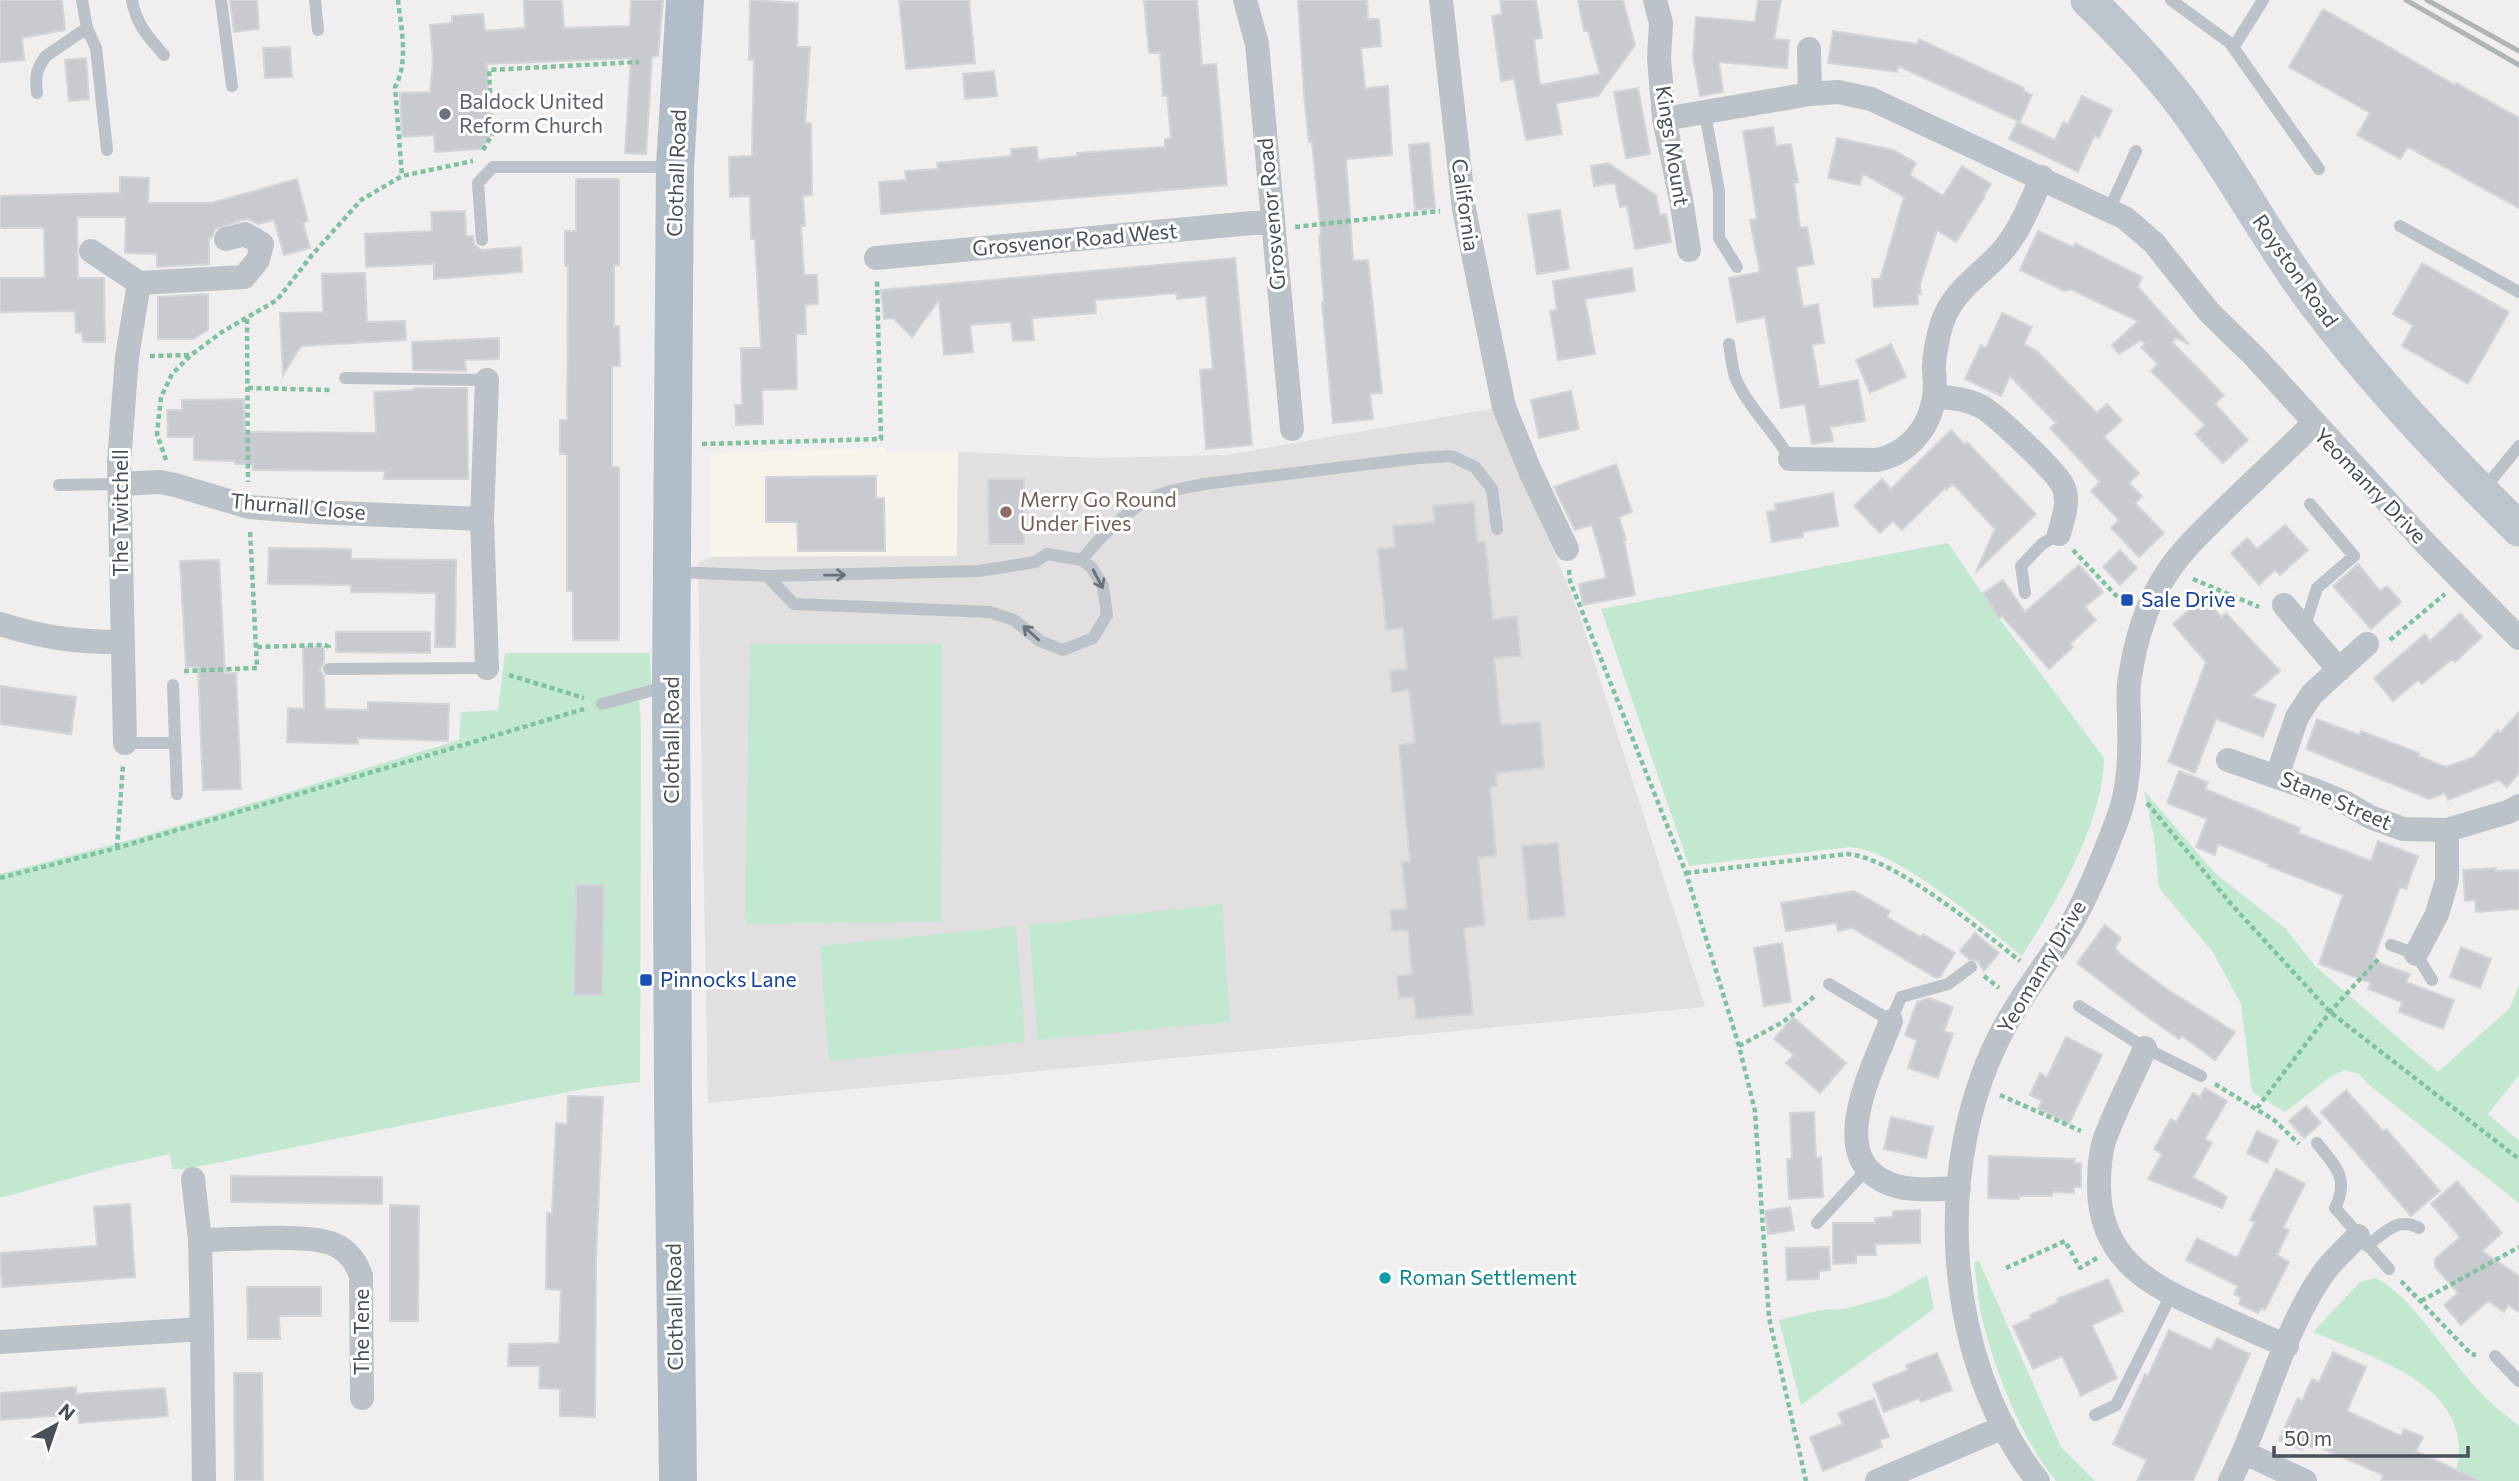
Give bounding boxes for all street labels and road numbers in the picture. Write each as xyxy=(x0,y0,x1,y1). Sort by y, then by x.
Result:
street label: Kings Mount xyxy=(1652,84,1695,208)
street label: Clothall Road xyxy=(661,109,690,237)
street label: Grosvenor Road xyxy=(1251,137,1290,291)
street label: California xyxy=(1448,157,1485,253)
street label: Royston Road xyxy=(2248,209,2344,331)
street label: Grosvenor Road West xyxy=(971,217,1178,260)
street label: Yeomanry Drive xyxy=(2310,422,2432,548)
street label: The Twitchell xyxy=(107,449,132,577)
street label: Thurnall Close xyxy=(229,487,367,524)
street label: Clothall Road xyxy=(658,676,683,804)
street label: Stane Street xyxy=(2277,765,2396,834)
street label: Yeomanry Drive xyxy=(1991,895,2090,1037)
street label: Clothall Road xyxy=(660,1243,687,1371)
street label: The Tene xyxy=(348,1289,373,1375)

